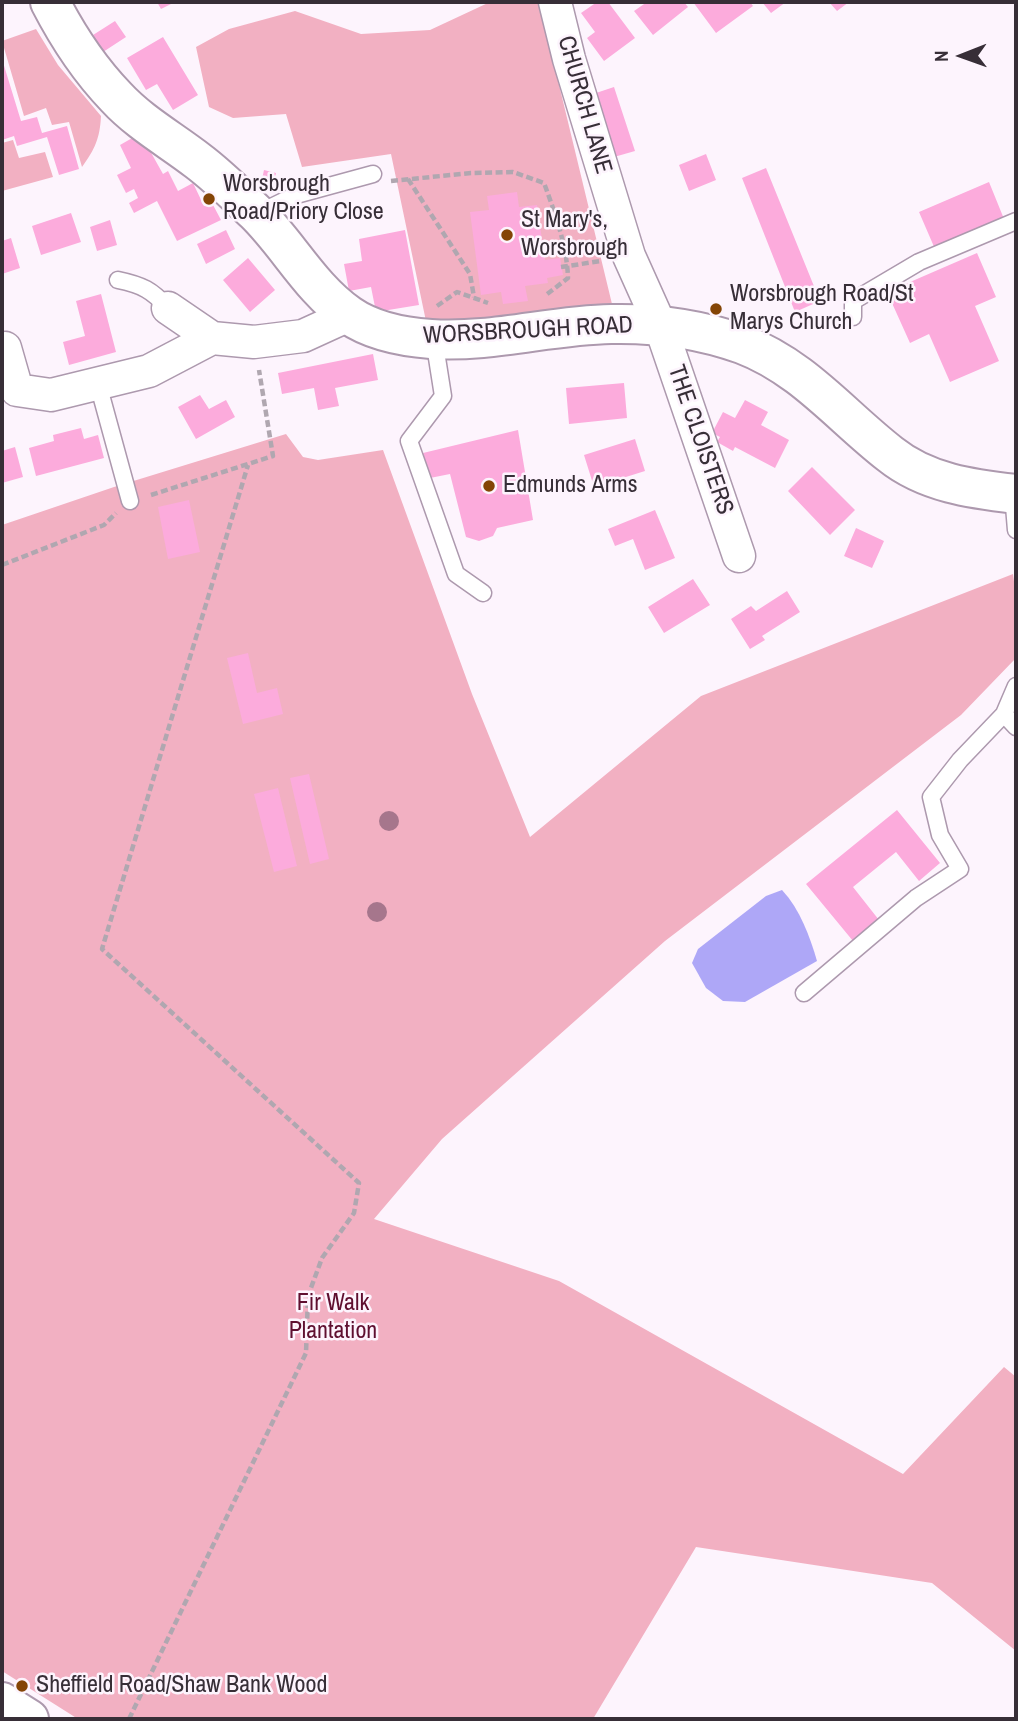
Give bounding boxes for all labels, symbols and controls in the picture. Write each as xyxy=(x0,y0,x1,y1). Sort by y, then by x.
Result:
north arrow xyxy=(927,21,997,91)
street label: CHURCH LANE xyxy=(551,33,617,177)
text: N xyxy=(928,51,954,62)
place label: Worsbrough Road/Priory Close xyxy=(223,171,384,227)
marker: Worsbrough Road/Priory Close xyxy=(201,191,217,207)
place label: St Mary's, Worsbrough xyxy=(521,207,628,263)
marker: St Mary's, Worsbrough xyxy=(499,227,515,243)
place label: Worsbrough Road/St Marys Church xyxy=(730,281,913,337)
marker: Worsbrough Road/St Marys Church xyxy=(708,301,724,317)
street label: WORSBROUGH ROAD xyxy=(422,311,634,351)
street label: THE CLOISTERS xyxy=(661,361,739,519)
place label: Edmunds Arms xyxy=(503,472,638,500)
marker: Edmunds Arms xyxy=(481,478,497,494)
park label: Fir Walk Plantation xyxy=(289,1290,377,1346)
place label: Sheffield Road/Shaw Bank Wood xyxy=(36,1672,327,1700)
marker: Sheffield Road/Shaw Bank Wood xyxy=(14,1678,30,1694)

